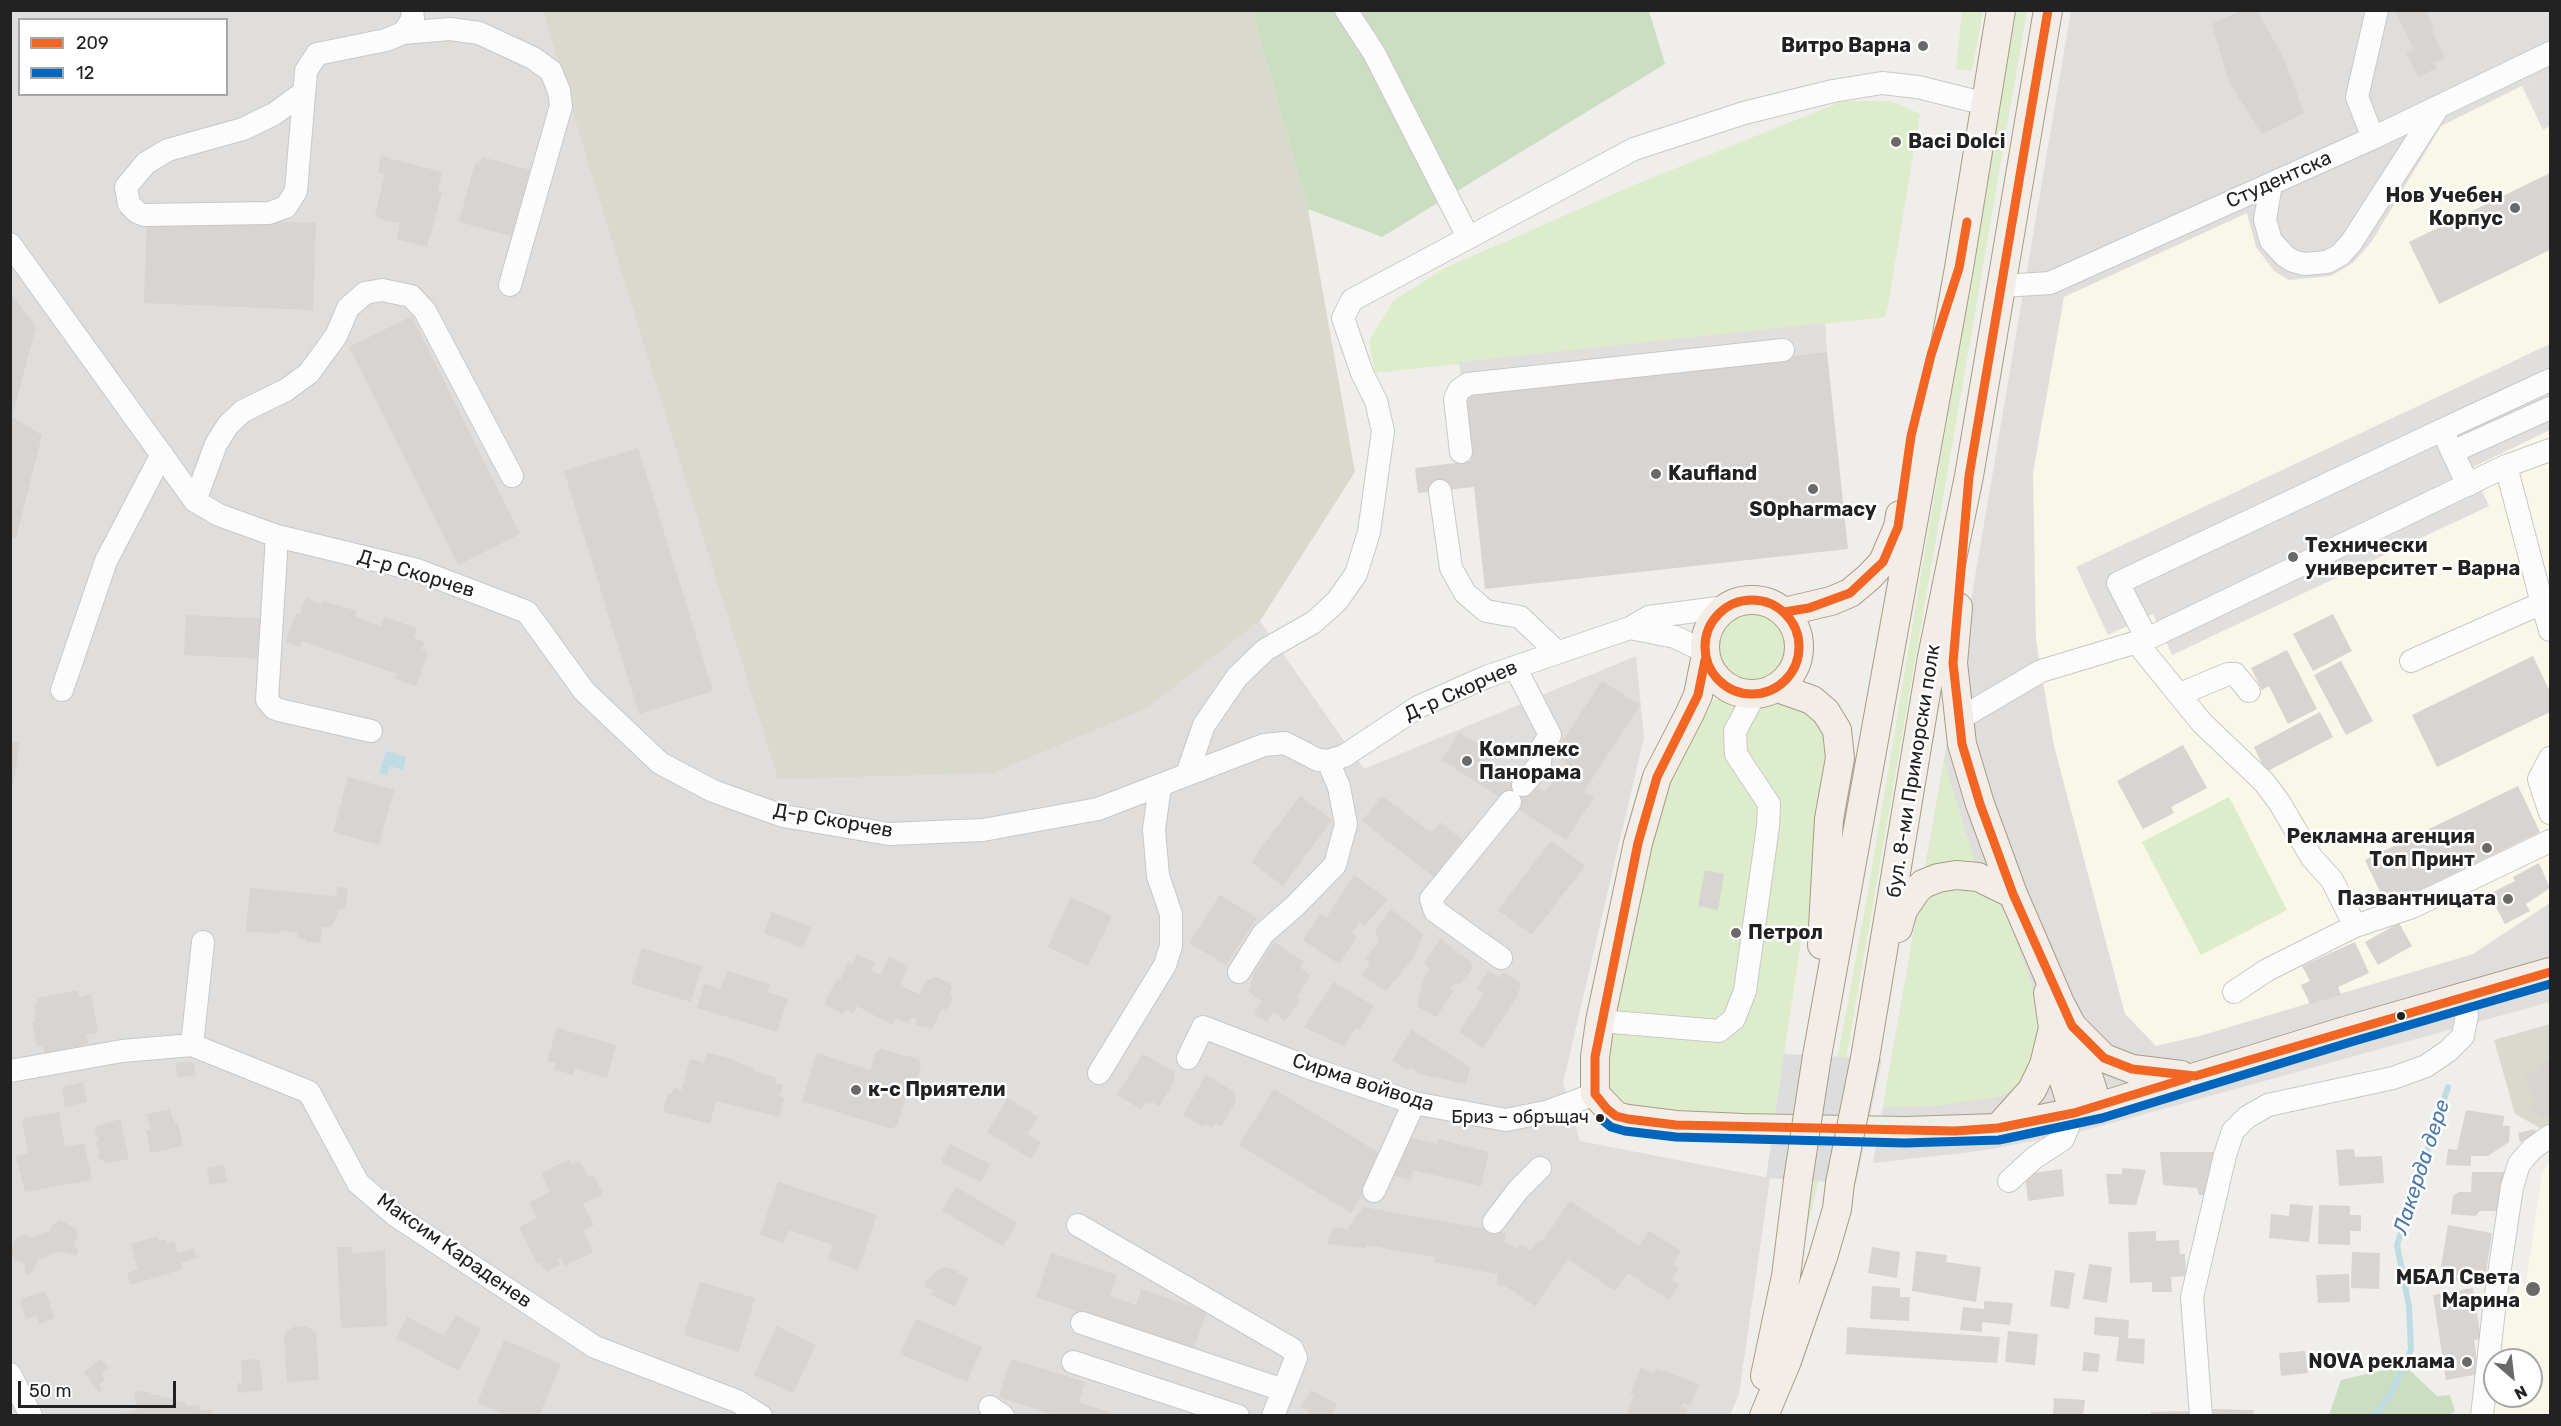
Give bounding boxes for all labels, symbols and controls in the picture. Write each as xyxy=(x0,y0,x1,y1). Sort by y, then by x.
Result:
legend xyxy=(18,18,228,96)
text: 209 xyxy=(76,32,109,54)
place label: Витро Варна xyxy=(1781,34,1911,58)
marker: Витро Варна xyxy=(1916,39,1930,53)
text: 12 xyxy=(76,62,94,84)
place label: Baci Dolci xyxy=(1908,130,2005,154)
marker: Baci Dolci xyxy=(1889,135,1903,149)
street label: Студентска xyxy=(2223,146,2335,214)
place label: Нов Учебен Корпус xyxy=(2386,184,2503,231)
marker: Нов Учебен Корпус xyxy=(2508,201,2522,215)
place label: Kaufland xyxy=(1668,462,1757,486)
marker: Kaufland xyxy=(1649,467,1663,481)
marker: SOpharmacy xyxy=(1806,482,1820,496)
place label: SOpharmacy xyxy=(1749,498,1877,522)
place label: Технически университет – Варна xyxy=(2305,534,2520,581)
street label: Д-р Скорчев xyxy=(355,545,477,603)
marker: Технически университет – Варна xyxy=(2286,550,2300,564)
street label: бул. 8-ми Приморски полк xyxy=(1882,643,1946,899)
street label: Д-р Скорчев xyxy=(1401,655,1521,727)
place label: Комплекс Панорама xyxy=(1479,738,1581,785)
marker: Комплекс Панорама xyxy=(1460,754,1474,768)
street label: Д-р Скорчев xyxy=(771,799,895,843)
place label: Рекламна агенция Топ Принт xyxy=(2286,825,2475,872)
marker: Рекламна агенция Топ Принт xyxy=(2480,841,2494,855)
place label: Пазвантницата xyxy=(2337,887,2496,911)
marker: Пазвантницата xyxy=(2501,892,2515,906)
place label: Петрол xyxy=(1748,921,1823,945)
marker: Петрол xyxy=(1729,926,1743,940)
unlabelled marker xyxy=(2395,1010,2407,1022)
street label: Сирма войвода xyxy=(1289,1049,1437,1117)
place label: к-с Приятели xyxy=(868,1078,1005,1102)
marker: к-с Приятели xyxy=(849,1083,863,1097)
water label: Лакерда дере xyxy=(2388,1097,2456,1237)
place label: Бриз – обръщач xyxy=(1451,1107,1589,1129)
marker: Бриз – обръщач xyxy=(1594,1112,1606,1124)
street label: Максим Караденев xyxy=(372,1189,536,1313)
place label: МБАЛ Света Марина xyxy=(2396,1266,2520,1313)
marker: МБАЛ Света Марина xyxy=(2524,1280,2542,1298)
north arrow xyxy=(2483,1348,2543,1408)
place label: NOVA реклама xyxy=(2308,1350,2455,1374)
marker: NOVA реклама xyxy=(2460,1355,2474,1369)
scale bar xyxy=(21,1369,178,1407)
text: 50 m xyxy=(29,1380,72,1402)
text: N xyxy=(2511,1381,2530,1404)

